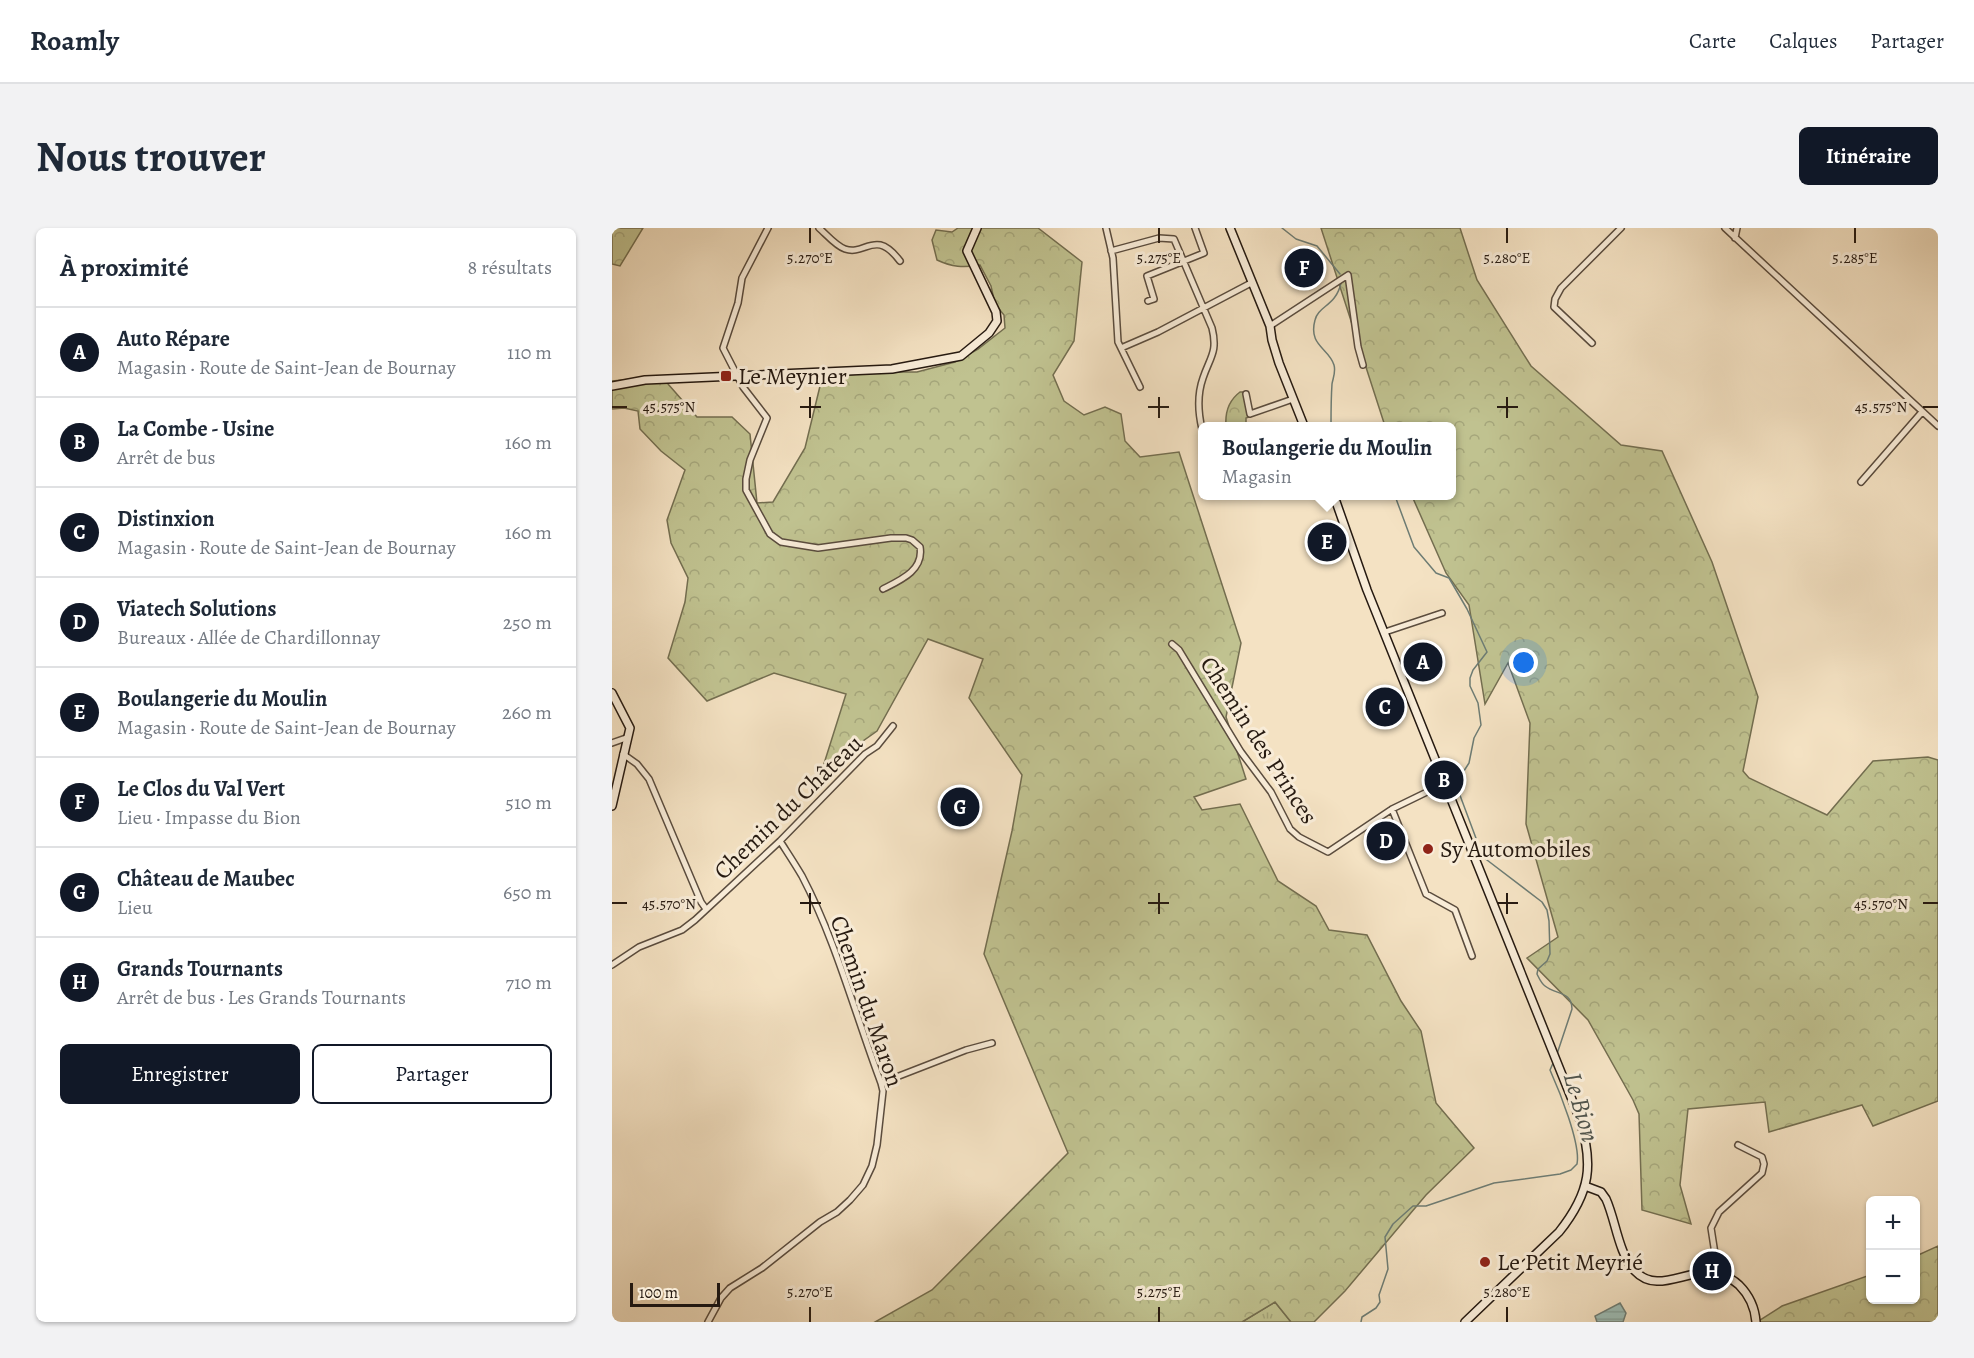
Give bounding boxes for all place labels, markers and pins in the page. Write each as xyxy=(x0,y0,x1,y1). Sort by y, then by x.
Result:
pin: F xyxy=(1284,246,1324,291)
place label: Le Meynier xyxy=(738,360,847,392)
marker: Le Meynier xyxy=(719,369,733,383)
pin: E xyxy=(1308,520,1346,564)
pin: A xyxy=(1404,640,1442,684)
pin: C xyxy=(1366,684,1404,730)
pin: B xyxy=(1424,758,1464,802)
pin: G xyxy=(940,784,980,830)
pin: D xyxy=(1366,818,1406,864)
place label: Sy Automobiles xyxy=(1440,833,1591,865)
marker: Sy Automobiles xyxy=(1421,842,1435,856)
place label: Le Petit Meyrié xyxy=(1497,1246,1643,1278)
pin: H xyxy=(1692,1248,1732,1294)
marker: Le Petit Meyrié xyxy=(1478,1255,1492,1269)

